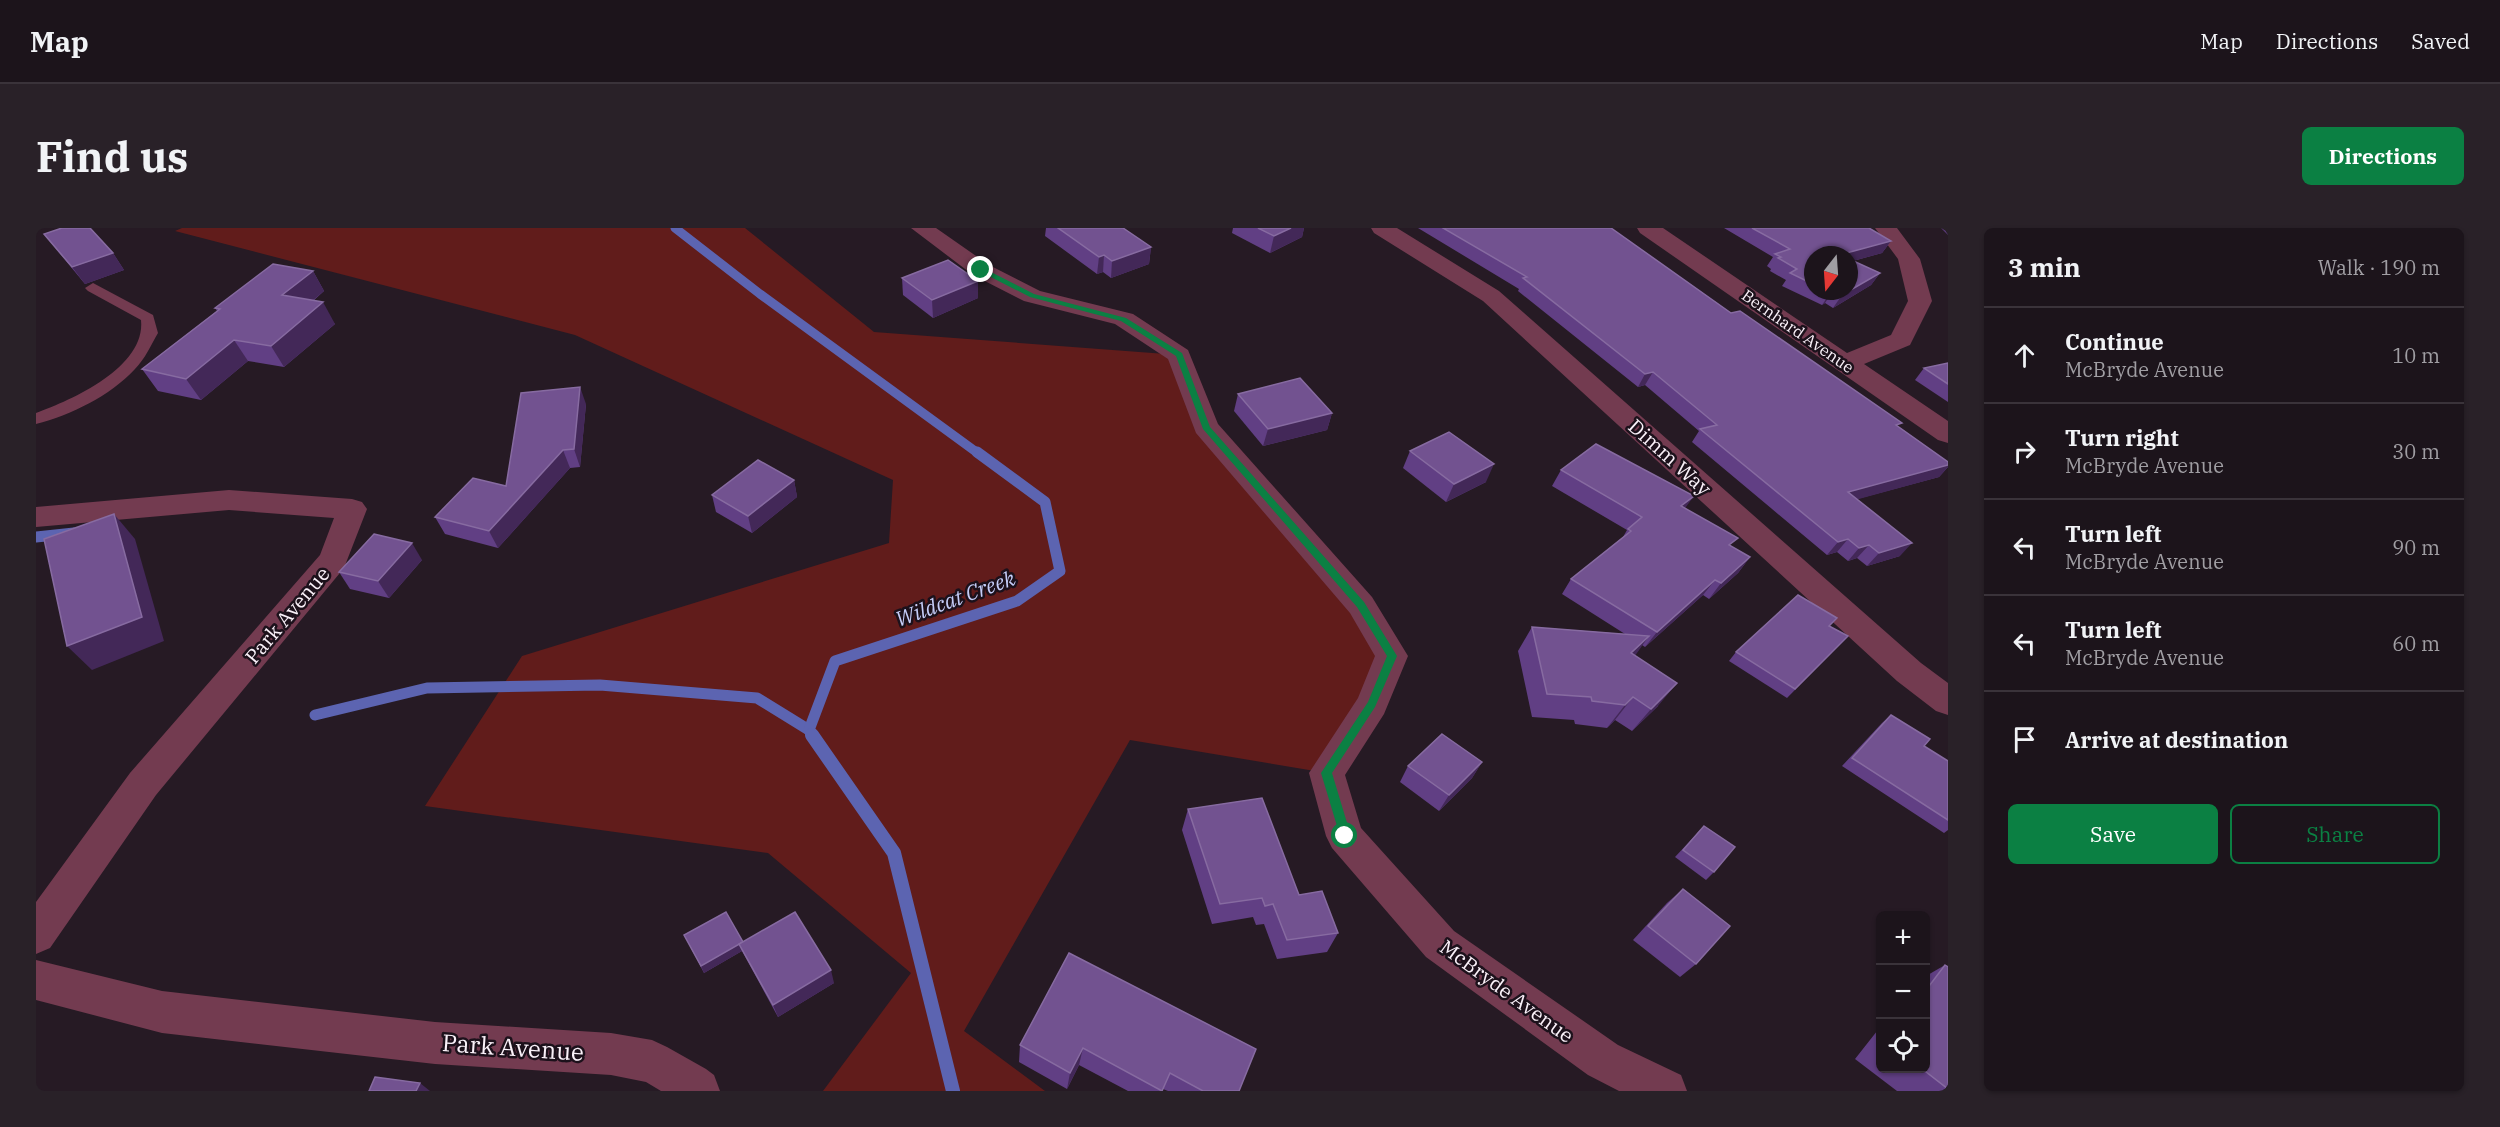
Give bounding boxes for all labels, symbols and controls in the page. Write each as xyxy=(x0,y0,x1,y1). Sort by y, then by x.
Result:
text: Map xyxy=(30,23,89,60)
text: Map xyxy=(2200,27,2243,55)
text: Directions xyxy=(2276,27,2378,55)
text: Saved xyxy=(2411,27,2470,55)
button: Directions xyxy=(2302,127,2464,185)
text: Find us xyxy=(36,129,188,184)
north arrow xyxy=(1804,246,1858,300)
text: 3 min xyxy=(2008,250,2081,284)
text: Walk · 190 m xyxy=(2318,254,2440,281)
route end xyxy=(967,256,993,282)
street label: Bernhard Avenue xyxy=(1738,285,1858,377)
text: Continue xyxy=(2065,327,2164,356)
icon: ahead xyxy=(2008,339,2041,372)
text: 10 m xyxy=(2392,342,2440,369)
text: McBryde Avenue xyxy=(2065,356,2224,383)
street label: Dimm Way xyxy=(1623,413,1717,502)
text: Turn right xyxy=(2065,423,2179,452)
icon: right xyxy=(2008,435,2041,468)
text: 30 m xyxy=(2392,438,2440,465)
text: McBryde Avenue xyxy=(2065,452,2224,479)
text: Turn left xyxy=(2065,519,2161,548)
icon: left xyxy=(2008,531,2041,564)
text: 90 m xyxy=(2392,534,2440,561)
text: McBryde Avenue xyxy=(2065,548,2224,575)
street label: Park Avenue xyxy=(239,561,335,669)
water label: Wildcat Creek xyxy=(891,563,1019,633)
text: Turn left xyxy=(2065,615,2161,644)
icon: left xyxy=(2008,627,2041,660)
text: 60 m xyxy=(2392,630,2440,657)
text: McBryde Avenue xyxy=(2065,644,2224,671)
icon: arrive xyxy=(2008,723,2041,756)
text: Arrive at destination xyxy=(2065,725,2288,754)
button: Save xyxy=(2008,804,2218,864)
button: Share xyxy=(2230,804,2440,864)
route start xyxy=(1331,822,1357,848)
map controls xyxy=(1876,911,1930,1073)
button: + xyxy=(1876,911,1930,965)
street label: McBryde Avenue xyxy=(1435,933,1579,1049)
button: − xyxy=(1876,965,1930,1019)
button: locate xyxy=(1876,1019,1930,1073)
street label: Park Avenue xyxy=(441,1026,585,1068)

